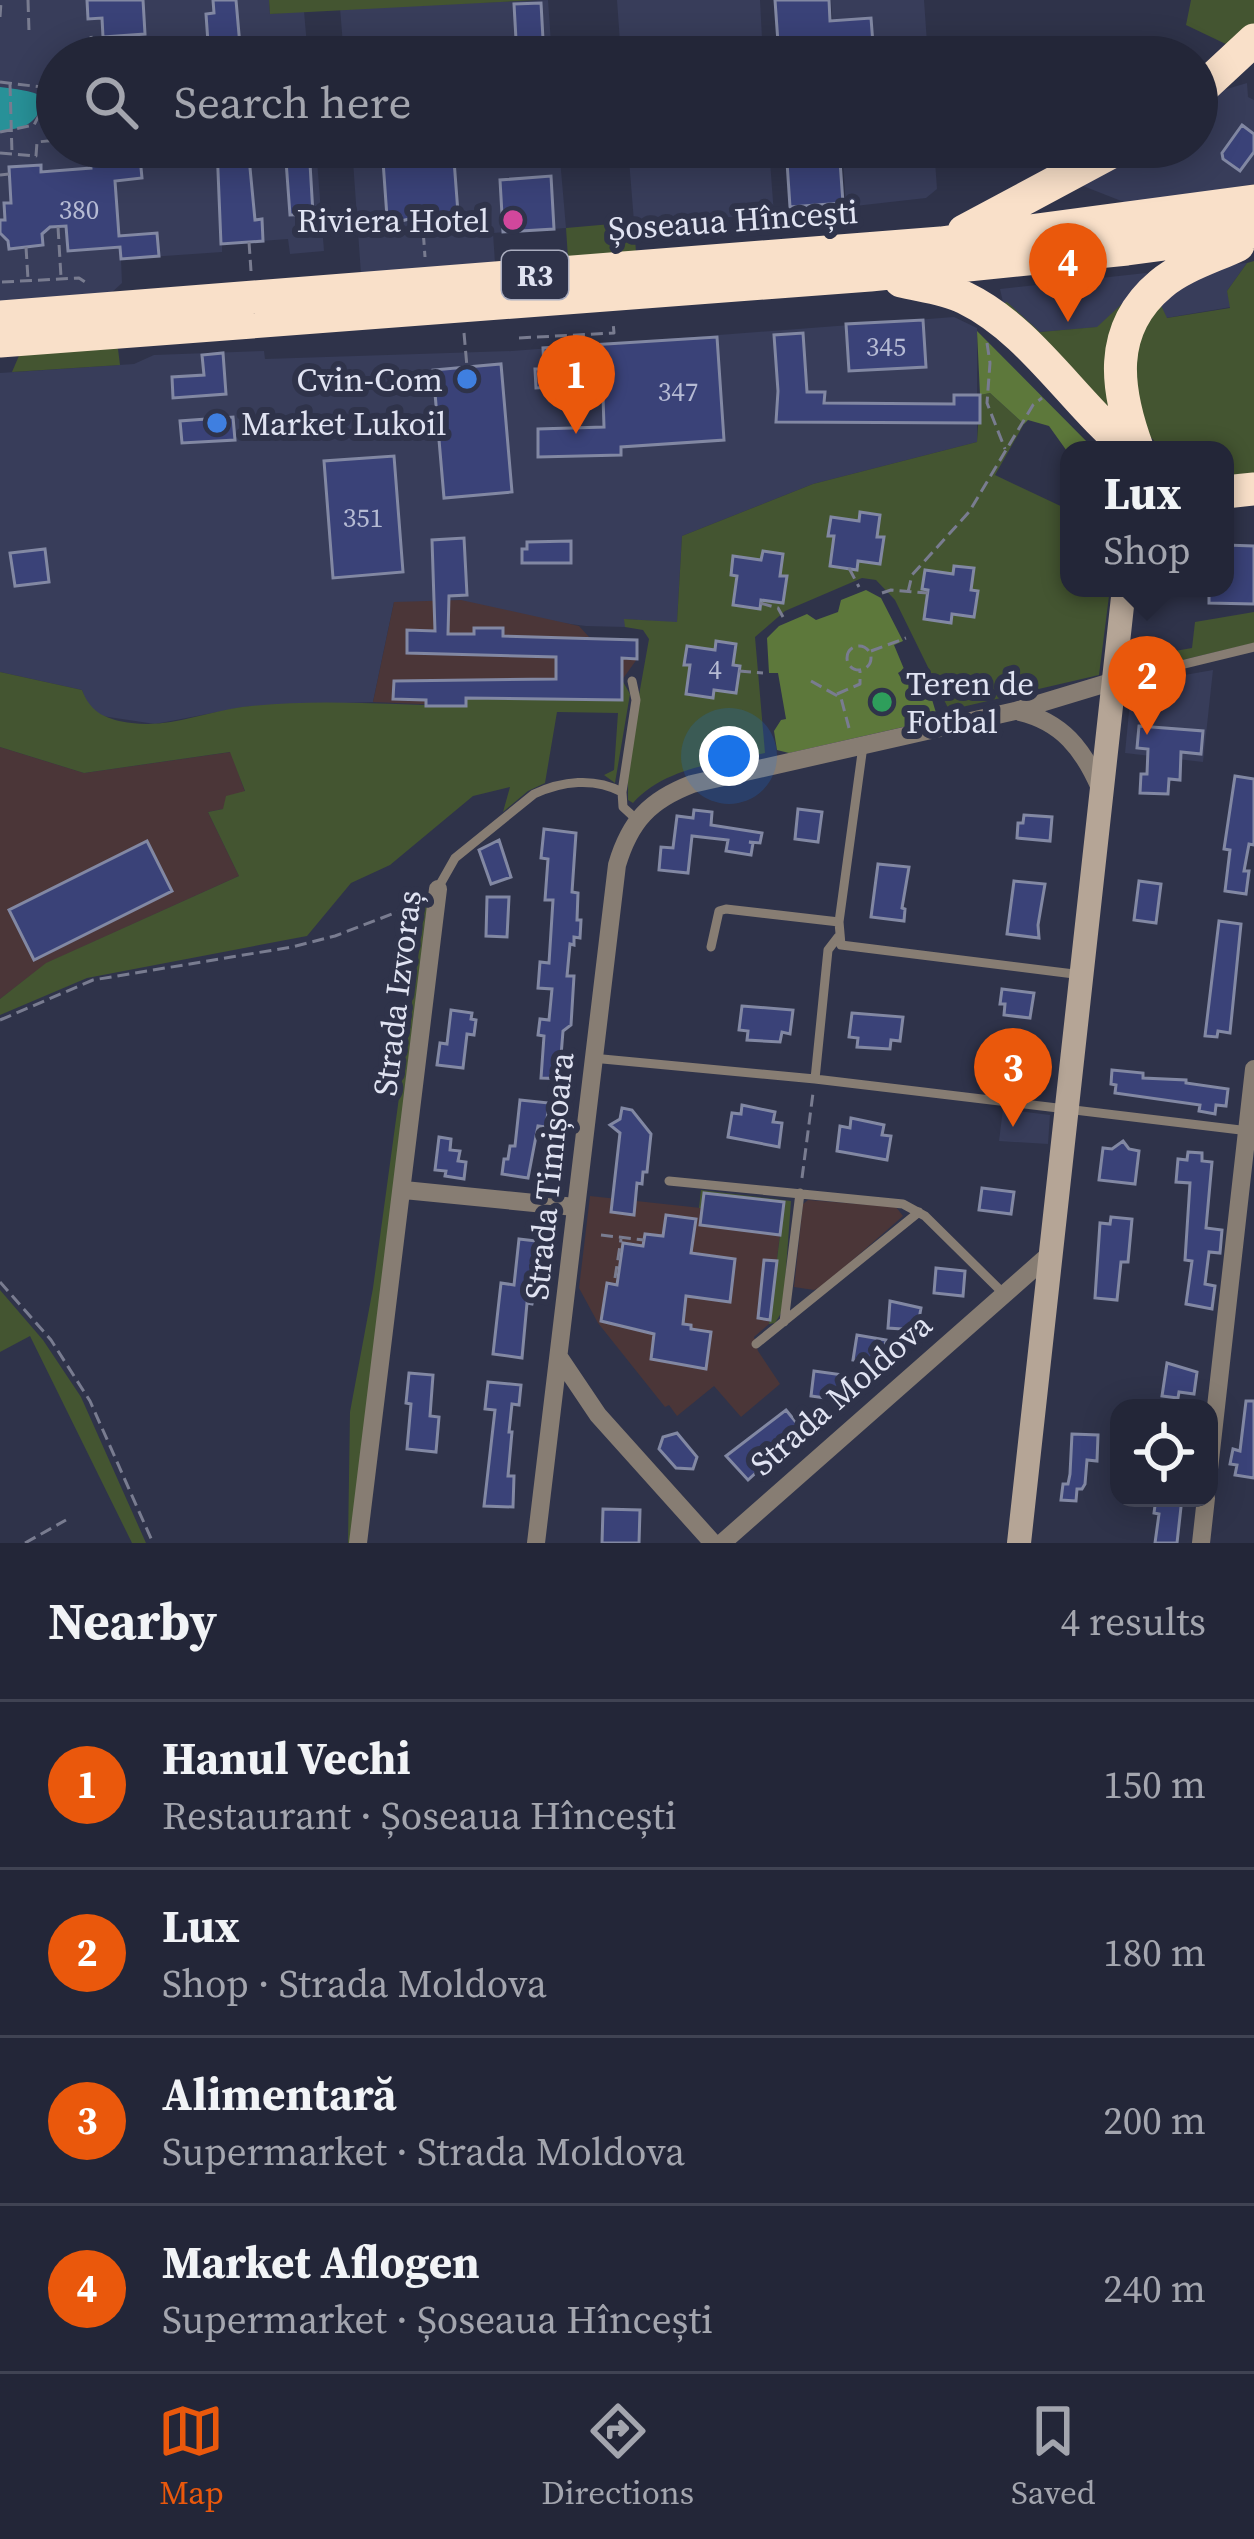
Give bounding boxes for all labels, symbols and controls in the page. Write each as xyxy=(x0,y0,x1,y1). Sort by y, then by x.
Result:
search box xyxy=(36,36,1218,168)
icon: search xyxy=(78,69,144,135)
text: Search here xyxy=(174,71,411,133)
street label: Șoseaua Hîncești xyxy=(607,189,859,251)
house number: 380 xyxy=(59,191,99,228)
place label: Riviera Hotel xyxy=(297,198,489,243)
marker: Riviera Hotel xyxy=(500,207,526,233)
pin: 4 xyxy=(1029,223,1107,322)
road number: R3 xyxy=(502,251,568,299)
house number: 345 xyxy=(866,328,906,365)
pin: 1 xyxy=(537,335,615,434)
place label: Cvin-Com xyxy=(296,357,443,402)
marker: Cvin-Com xyxy=(454,366,480,392)
house number: 347 xyxy=(658,373,698,410)
place label: Market Lukoil xyxy=(241,401,446,446)
marker: Market Lukoil xyxy=(204,410,230,436)
popup xyxy=(1060,441,1234,597)
text: Lux xyxy=(1104,462,1181,524)
house number: 351 xyxy=(343,499,383,536)
text: Shop xyxy=(1104,524,1190,577)
pin: 2 xyxy=(1108,636,1186,735)
house number: 4 xyxy=(708,651,722,688)
place label: Teren de Fotbal xyxy=(906,661,1034,744)
marker: Teren de Fotbal xyxy=(869,689,895,715)
your location xyxy=(699,726,759,786)
street label: Strada Izvoraș xyxy=(362,888,432,1098)
pin: 3 xyxy=(974,1028,1052,1127)
street label: Strada Timișoara xyxy=(514,1050,584,1302)
street label: Strada Moldova xyxy=(741,1302,942,1485)
map controls xyxy=(1110,1399,1218,1507)
button: locate xyxy=(1110,1399,1218,1507)
text: Nearby xyxy=(48,1586,217,1656)
text: 4 results xyxy=(1061,1595,1206,1648)
text: Hanul Vechi xyxy=(162,1727,411,1789)
text: 1 xyxy=(76,1758,98,1811)
text: 150 m xyxy=(1103,1758,1206,1811)
text: Restaurant · Șoseaua Hîncești xyxy=(162,1789,677,1842)
text: Lux xyxy=(162,1895,240,1957)
text: 2 xyxy=(76,1926,98,1979)
text: 180 m xyxy=(1103,1926,1206,1979)
text: Shop · Strada Moldova xyxy=(162,1957,547,2010)
text: Alimentară xyxy=(162,2063,397,2125)
text: 3 xyxy=(76,2094,98,2147)
text: 200 m xyxy=(1103,2094,1206,2147)
text: Supermarket · Strada Moldova xyxy=(162,2125,685,2178)
text: Market Aflogen xyxy=(162,2231,480,2293)
text: 4 xyxy=(76,2262,98,2315)
text: 240 m xyxy=(1103,2262,1206,2315)
text: Supermarket · Șoseaua Hîncești xyxy=(162,2293,713,2346)
tab: Map xyxy=(158,2398,224,2515)
tab: Directions xyxy=(541,2398,694,2515)
tab: Saved xyxy=(1011,2398,1096,2515)

